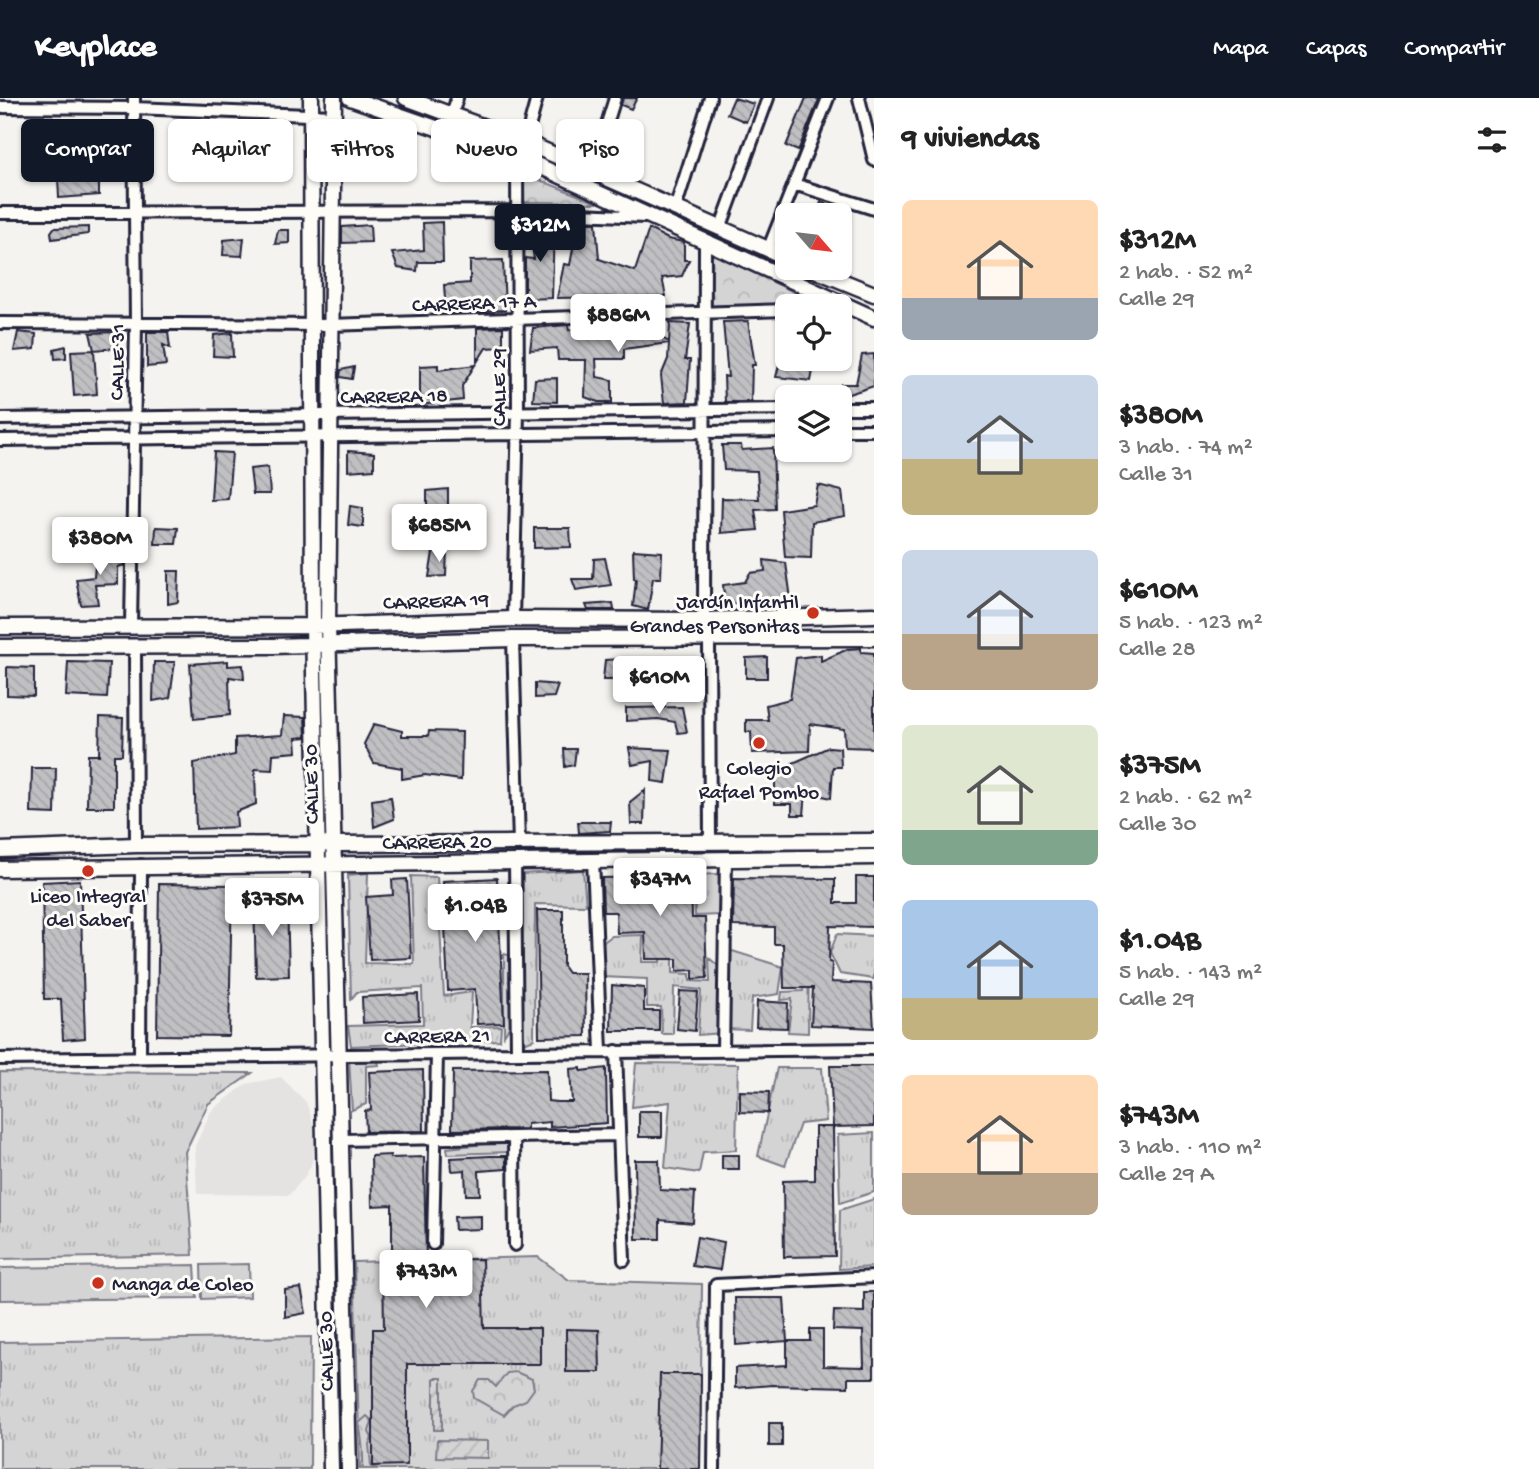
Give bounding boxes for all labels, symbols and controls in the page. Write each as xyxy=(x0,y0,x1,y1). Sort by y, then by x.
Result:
text: Keyplace xyxy=(35,30,157,68)
text: Mapa xyxy=(1213,35,1268,64)
text: Capas xyxy=(1306,35,1366,64)
text: Compartir xyxy=(1404,35,1504,64)
chip: Comprar xyxy=(21,119,154,182)
chip: Alquilar xyxy=(168,119,293,182)
chip: Filtros xyxy=(307,119,417,182)
chip: Nuevo xyxy=(431,119,542,182)
chip: Piso xyxy=(556,119,644,182)
icon: filters xyxy=(1473,121,1511,159)
text: 9 viviendas xyxy=(902,123,1039,158)
north arrow xyxy=(775,203,852,280)
map controls xyxy=(775,203,852,462)
pin: $312M xyxy=(491,204,589,264)
text: $312M xyxy=(511,213,569,240)
text: $312M xyxy=(1119,225,1196,260)
icon: home xyxy=(958,228,1042,312)
text: 2 hab. · 52 m² xyxy=(1119,260,1253,287)
text: Calle 29 xyxy=(1119,287,1194,314)
street label: CARRERA 17 A xyxy=(412,291,538,320)
pin: $886M xyxy=(569,294,667,354)
button: locate xyxy=(775,294,852,371)
text: $886M xyxy=(586,303,650,330)
street label: CALLE 31 xyxy=(106,324,133,401)
street label: CALLE 29 xyxy=(489,348,514,426)
street label: CARRERA 18 xyxy=(340,385,448,412)
button: layers xyxy=(775,385,852,462)
text: $380M xyxy=(1119,400,1202,435)
icon: home xyxy=(958,403,1042,487)
text: 3 hab. · 74 m² xyxy=(1119,435,1253,462)
text: Calle 31 xyxy=(1119,462,1193,489)
pin: $685M xyxy=(390,504,488,564)
text: $685M xyxy=(408,513,470,540)
pin: $380M xyxy=(51,518,149,577)
text: $380M xyxy=(68,526,132,553)
text: $610M xyxy=(1119,575,1198,610)
icon: home xyxy=(958,578,1042,662)
street label: CARRERA 19 xyxy=(383,589,490,618)
place label: Jardín Infantil Grandes Personitas xyxy=(630,592,800,641)
marker: Jardín Infantil Grandes Personitas xyxy=(805,605,821,621)
text: 5 hab. · 123 m² xyxy=(1119,610,1263,637)
text: Calle 28 xyxy=(1119,637,1196,664)
pin: $610M xyxy=(610,656,708,716)
text: $610M xyxy=(629,665,689,692)
marker: Colegio Rafael Pombo xyxy=(751,735,767,751)
street label: CALLE 30 xyxy=(300,744,327,824)
text: $375M xyxy=(1119,750,1200,785)
icon: home xyxy=(958,753,1042,837)
place label: Colegio Rafael Pombo xyxy=(699,758,819,807)
text: 2 hab. · 62 m² xyxy=(1119,785,1252,812)
text: Calle 30 xyxy=(1119,812,1197,839)
street label: CARRERA 20 xyxy=(382,831,492,858)
pin: $347M xyxy=(611,858,709,918)
marker: Liceo Integral del Saber xyxy=(80,863,96,879)
text: $347M xyxy=(629,867,691,894)
pin: $375M xyxy=(223,878,321,938)
pin: $1.04B xyxy=(418,884,532,944)
place label: Liceo Integral del Saber xyxy=(30,886,146,935)
text: $375M xyxy=(241,887,303,914)
text: $1.04B xyxy=(444,893,506,920)
text: $1.04B xyxy=(1119,925,1201,960)
icon: home xyxy=(958,928,1042,1012)
text: 5 hab. · 143 m² xyxy=(1119,960,1262,987)
text: Calle 29 xyxy=(1119,987,1194,1014)
street label: CARRERA 21 xyxy=(384,1025,490,1052)
text: $743M xyxy=(1119,1100,1199,1135)
icon: home xyxy=(958,1103,1042,1187)
text: 3 hab. · 110 m² xyxy=(1119,1135,1262,1162)
text: Calle 29 A xyxy=(1119,1162,1214,1189)
pin: $743M xyxy=(377,1250,475,1310)
text: $743M xyxy=(395,1259,457,1286)
place label: Manga de Coleo xyxy=(112,1274,254,1299)
marker: Manga de Coleo xyxy=(90,1275,106,1291)
street label: CALLE 30 xyxy=(315,1311,342,1391)

